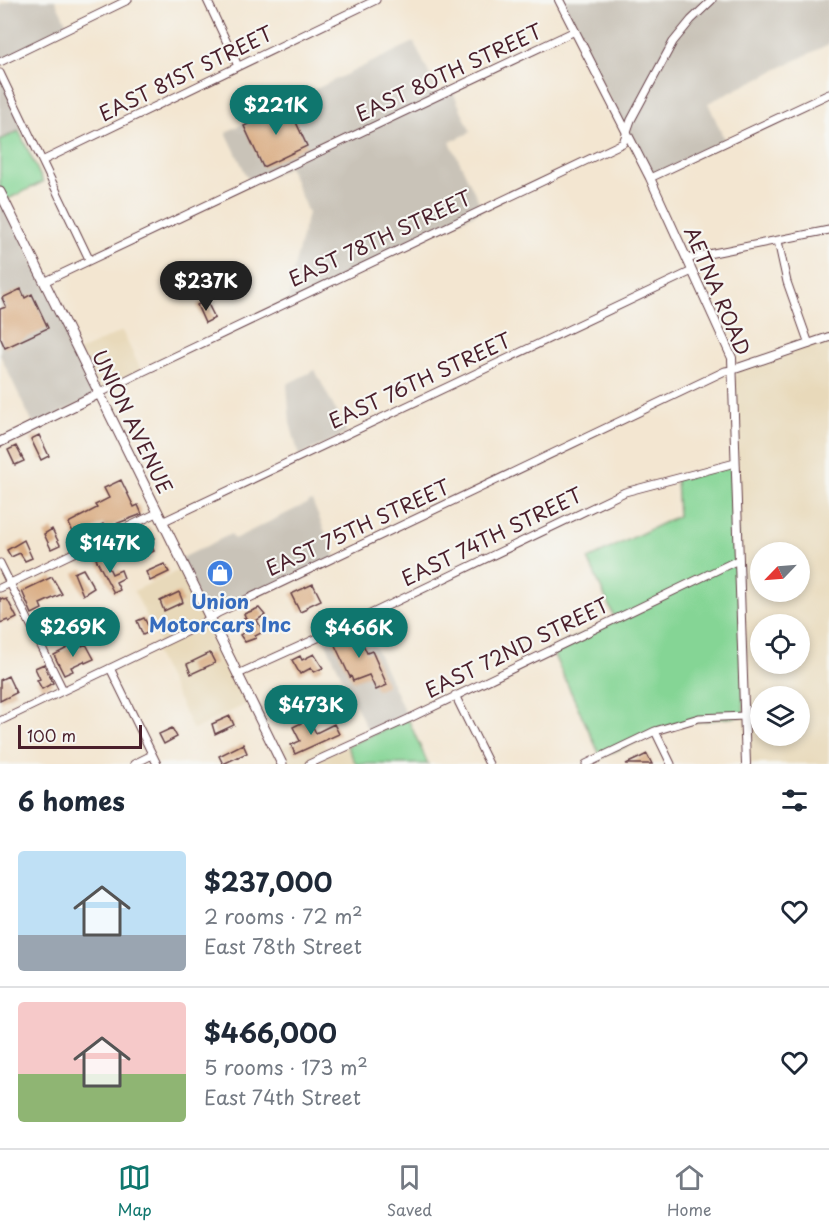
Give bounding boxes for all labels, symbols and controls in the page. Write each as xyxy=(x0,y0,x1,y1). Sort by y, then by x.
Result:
street label: EAST 80TH STREET xyxy=(350,16,547,129)
street label: EAST 81ST STREET xyxy=(93,18,278,128)
pin: $221K xyxy=(234,85,318,136)
text: $221K xyxy=(244,89,308,119)
street label: EAST 78TH STREET xyxy=(283,182,476,294)
street label: AETNA ROAD xyxy=(677,221,759,360)
pin: $237K xyxy=(164,261,248,312)
text: $237K xyxy=(174,265,238,295)
street label: EAST 76TH STREET xyxy=(323,324,516,436)
street label: UNION AVENUE xyxy=(85,344,181,499)
street label: EAST 75TH STREET xyxy=(261,471,455,583)
street label: EAST 74TH STREET xyxy=(396,479,587,593)
pin: $147K xyxy=(68,523,152,574)
text: $147K xyxy=(80,527,140,557)
north arrow xyxy=(750,542,810,602)
map controls xyxy=(750,542,810,746)
shop icon: Union Motorcars Inc xyxy=(205,558,235,588)
place label: Union Motorcars Inc xyxy=(149,586,291,639)
street label: EAST 72ND STREET xyxy=(420,589,614,705)
pin: $269K xyxy=(31,607,115,658)
pin: $466K xyxy=(317,608,401,659)
text: $269K xyxy=(40,611,106,641)
text: $466K xyxy=(325,612,393,642)
button: locate xyxy=(750,614,810,674)
pin: $473K xyxy=(269,685,353,736)
button: layers xyxy=(750,686,810,746)
text: $473K xyxy=(278,689,344,719)
scale bar xyxy=(18,722,142,750)
text: 100 m xyxy=(27,723,76,747)
text: 6 homes xyxy=(18,781,125,820)
icon: filters xyxy=(778,784,811,817)
text: $237,000 xyxy=(204,862,332,901)
icon: home xyxy=(66,875,138,947)
icon: heart xyxy=(778,895,811,928)
text: 2 rooms · 72 m² xyxy=(204,901,363,931)
text: East 78th Street xyxy=(204,931,362,961)
text: $466,000 xyxy=(204,1013,337,1052)
icon: home xyxy=(66,1026,138,1098)
icon: heart xyxy=(778,1046,811,1079)
text: 5 rooms · 173 m² xyxy=(204,1052,368,1082)
text: East 74th Street xyxy=(204,1082,361,1112)
tab: Map xyxy=(117,1161,152,1221)
tab: Saved xyxy=(387,1161,432,1221)
tab: Home xyxy=(667,1161,712,1221)

